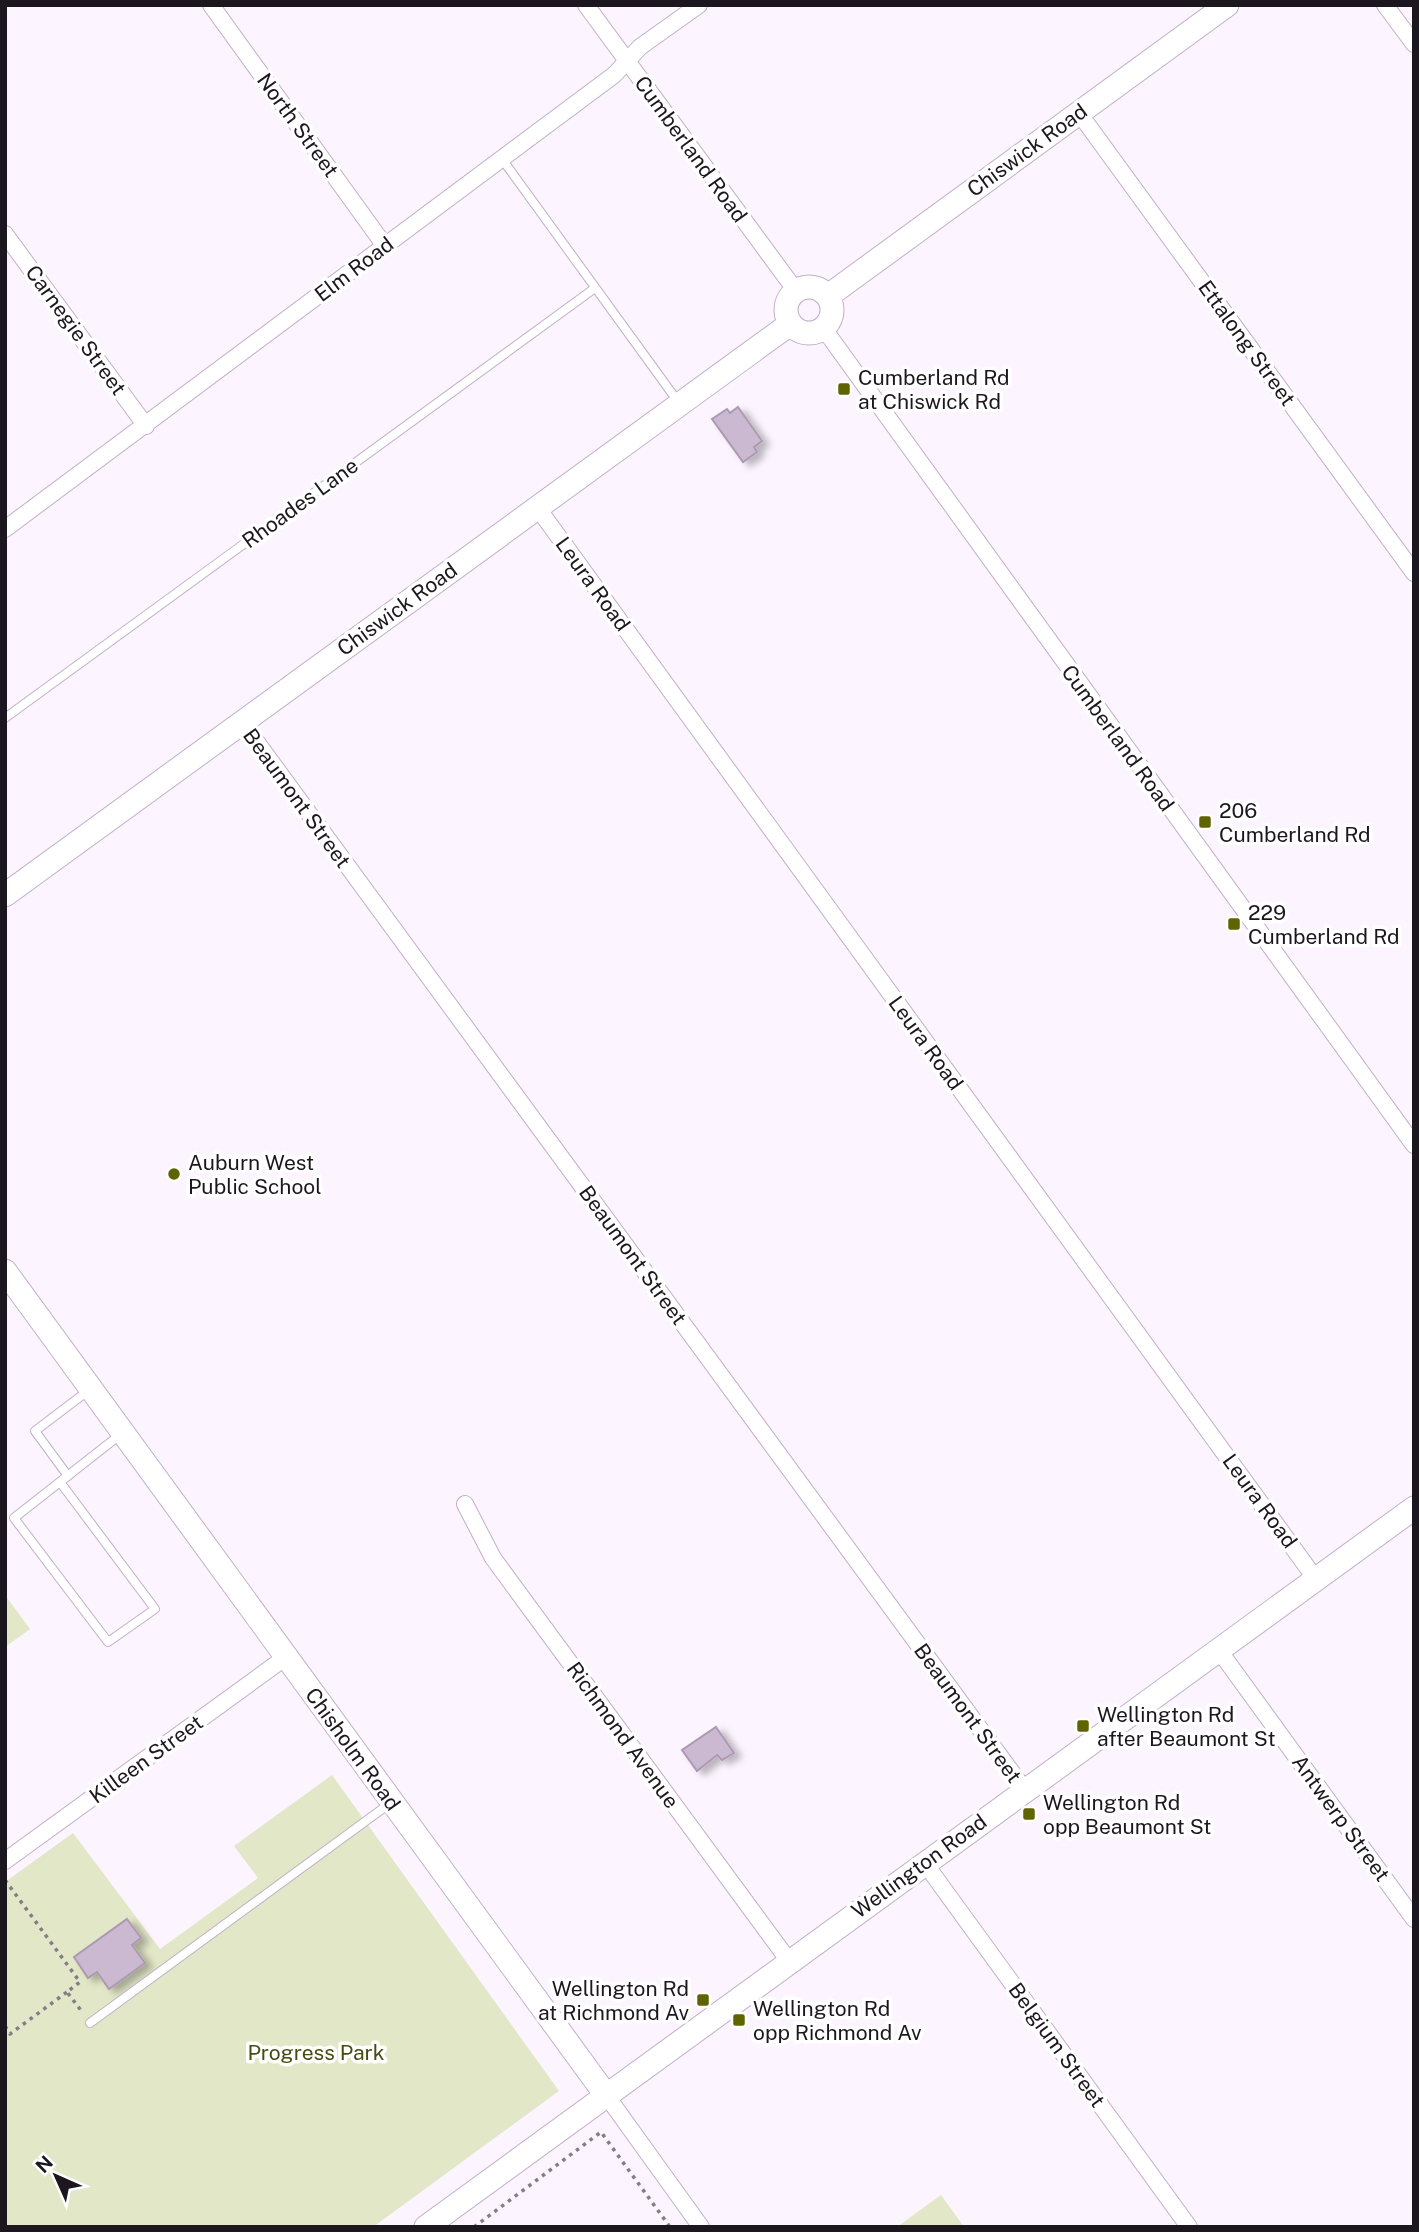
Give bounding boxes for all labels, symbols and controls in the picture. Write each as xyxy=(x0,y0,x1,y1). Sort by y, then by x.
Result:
street label: North Street xyxy=(252,68,344,182)
street label: Cumberland Road xyxy=(629,71,753,227)
street label: Chiswick Road xyxy=(962,98,1092,202)
street label: Elm Road xyxy=(310,231,398,307)
street label: Carnegie Street xyxy=(20,260,132,400)
street label: Ettalong Street xyxy=(1193,276,1301,410)
place label: Cumberland Rd at Chiswick Rd xyxy=(858,365,1010,414)
marker: Cumberland Rd at Chiswick Rd xyxy=(836,381,852,397)
street label: Rhoades Lane xyxy=(237,453,363,553)
street label: Leura Road xyxy=(551,532,635,636)
street label: Chiswick Road xyxy=(332,557,462,661)
street label: Cumberland Road xyxy=(1056,660,1180,816)
street label: Beaumont Street xyxy=(238,723,356,873)
place label: 206 Cumberland Rd xyxy=(1219,798,1371,847)
marker: 206 Cumberland Rd xyxy=(1197,814,1213,830)
place label: 229 Cumberland Rd xyxy=(1248,900,1400,949)
marker: 229 Cumberland Rd xyxy=(1226,916,1242,932)
street label: Leura Road xyxy=(884,991,968,1095)
place label: Auburn West Public School xyxy=(188,1150,322,1199)
marker: Auburn West Public School xyxy=(166,1166,182,1182)
street label: Beaumont Street xyxy=(574,1180,692,1330)
street label: Leura Road xyxy=(1218,1449,1302,1553)
street label: Beaumont Street xyxy=(909,1638,1027,1788)
street label: Richmond Avenue xyxy=(562,1657,684,1813)
street label: Chisholm Road xyxy=(300,1683,406,1815)
place label: Wellington Rd after Beaumont St xyxy=(1097,1702,1276,1751)
street label: Killeen Street xyxy=(84,1710,208,1808)
marker: Wellington Rd after Beaumont St xyxy=(1075,1718,1091,1734)
street label: Antwerp Street xyxy=(1287,1750,1395,1886)
place label: Wellington Rd opp Beaumont St xyxy=(1043,1790,1212,1839)
marker: Wellington Rd opp Beaumont St xyxy=(1021,1806,1037,1822)
street label: Wellington Road xyxy=(847,1809,991,1923)
place label: Wellington Rd at Richmond Av xyxy=(538,1976,689,2025)
street label: Belgium Street xyxy=(1003,1978,1111,2112)
marker: Wellington Rd at Richmond Av xyxy=(695,1992,711,2008)
place label: Wellington Rd opp Richmond Av xyxy=(753,1996,922,2045)
marker: Wellington Rd opp Richmond Av xyxy=(731,2012,747,2028)
park label: Progress Park xyxy=(247,2040,385,2065)
north arrow xyxy=(21,2141,91,2211)
text: N xyxy=(31,2151,57,2177)

